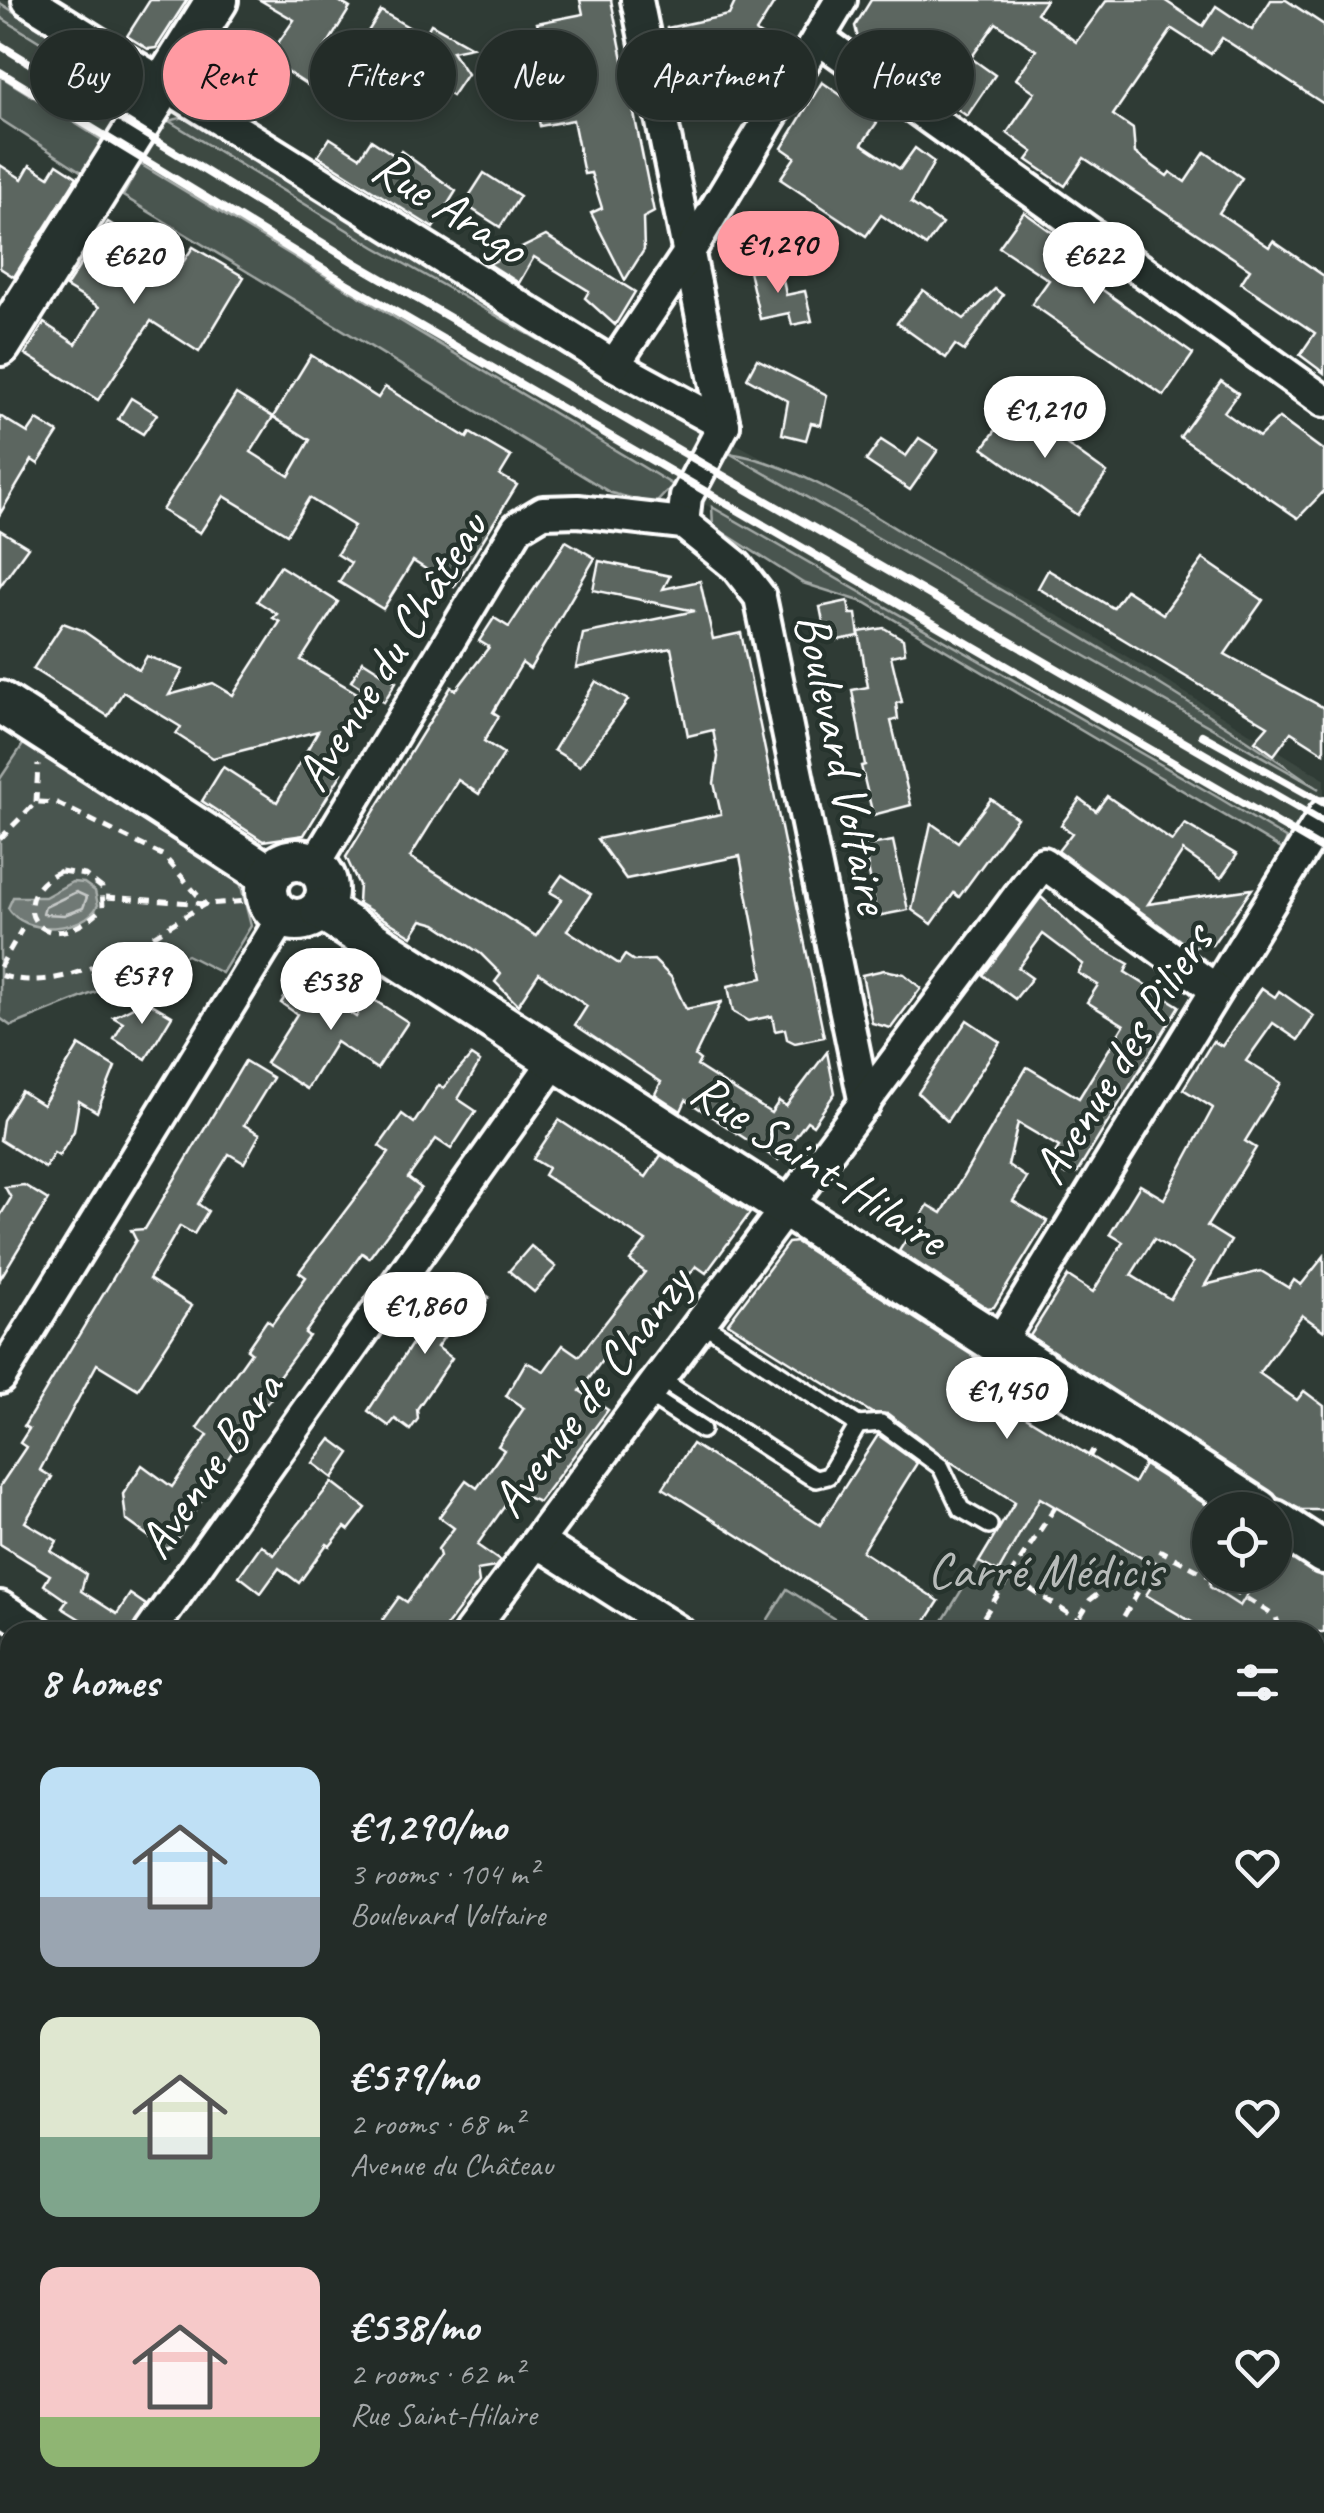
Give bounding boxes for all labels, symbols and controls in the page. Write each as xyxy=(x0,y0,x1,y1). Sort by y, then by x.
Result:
chip: Buy xyxy=(30,30,143,120)
chip: Rent xyxy=(163,30,290,120)
chip: Filters xyxy=(310,30,456,120)
chip: New xyxy=(476,30,597,120)
chip: Apartment xyxy=(617,30,816,120)
chip: House xyxy=(836,30,974,120)
street label: Rue Arago xyxy=(361,135,541,280)
pin: €1,290 xyxy=(697,211,859,296)
pin: €620 xyxy=(75,222,193,307)
pin: €622 xyxy=(1035,222,1153,307)
text: €1,290 xyxy=(739,223,817,264)
text: €620 xyxy=(105,234,163,275)
text: €622 xyxy=(1065,234,1123,275)
pin: €1,210 xyxy=(964,376,1126,461)
text: €1,210 xyxy=(1006,388,1084,429)
street label: Avenue du Château xyxy=(280,498,503,802)
street label: Boulevard Voltaire xyxy=(781,607,906,921)
street label: Avenue des Piliers xyxy=(1017,909,1229,1195)
pin: €579 xyxy=(83,942,201,1027)
pin: €538 xyxy=(272,948,390,1033)
text: €579 xyxy=(114,954,170,995)
text: €538 xyxy=(302,960,360,1001)
street label: Rue Saint-Hilaire xyxy=(679,1058,962,1272)
street label: Avenue de Chanzy xyxy=(476,1251,708,1530)
pin: €1,860 xyxy=(344,1272,506,1357)
text: €1,860 xyxy=(385,1284,465,1325)
street label: Avenue Bara xyxy=(123,1357,299,1570)
pin: €1,450 xyxy=(926,1357,1088,1442)
text: €1,450 xyxy=(968,1369,1046,1410)
map controls xyxy=(1192,1492,1292,1592)
button: locate xyxy=(1192,1492,1292,1592)
park label: Carré Médicis xyxy=(928,1539,1166,1602)
icon: filters xyxy=(1230,1655,1285,1710)
text: 8 homes xyxy=(40,1656,159,1709)
text: €1,290/mo xyxy=(350,1800,506,1853)
icon: home xyxy=(120,1807,240,1927)
icon: heart xyxy=(1230,1840,1285,1895)
text: 3 rooms · 104 m² xyxy=(350,1853,537,1894)
text: Boulevard Voltaire xyxy=(350,1894,545,1935)
text: €579/mo xyxy=(350,2050,478,2103)
icon: home xyxy=(120,2057,240,2177)
icon: heart xyxy=(1230,2090,1285,2145)
text: 2 rooms · 68 m² xyxy=(350,2103,523,2144)
text: Avenue du Château xyxy=(350,2144,553,2185)
text: €538/mo xyxy=(350,2300,479,2353)
icon: home xyxy=(120,2307,240,2427)
icon: heart xyxy=(1230,2340,1285,2395)
text: 2 rooms · 62 m² xyxy=(350,2353,523,2394)
text: Rue Saint-Hilaire xyxy=(350,2394,537,2435)

